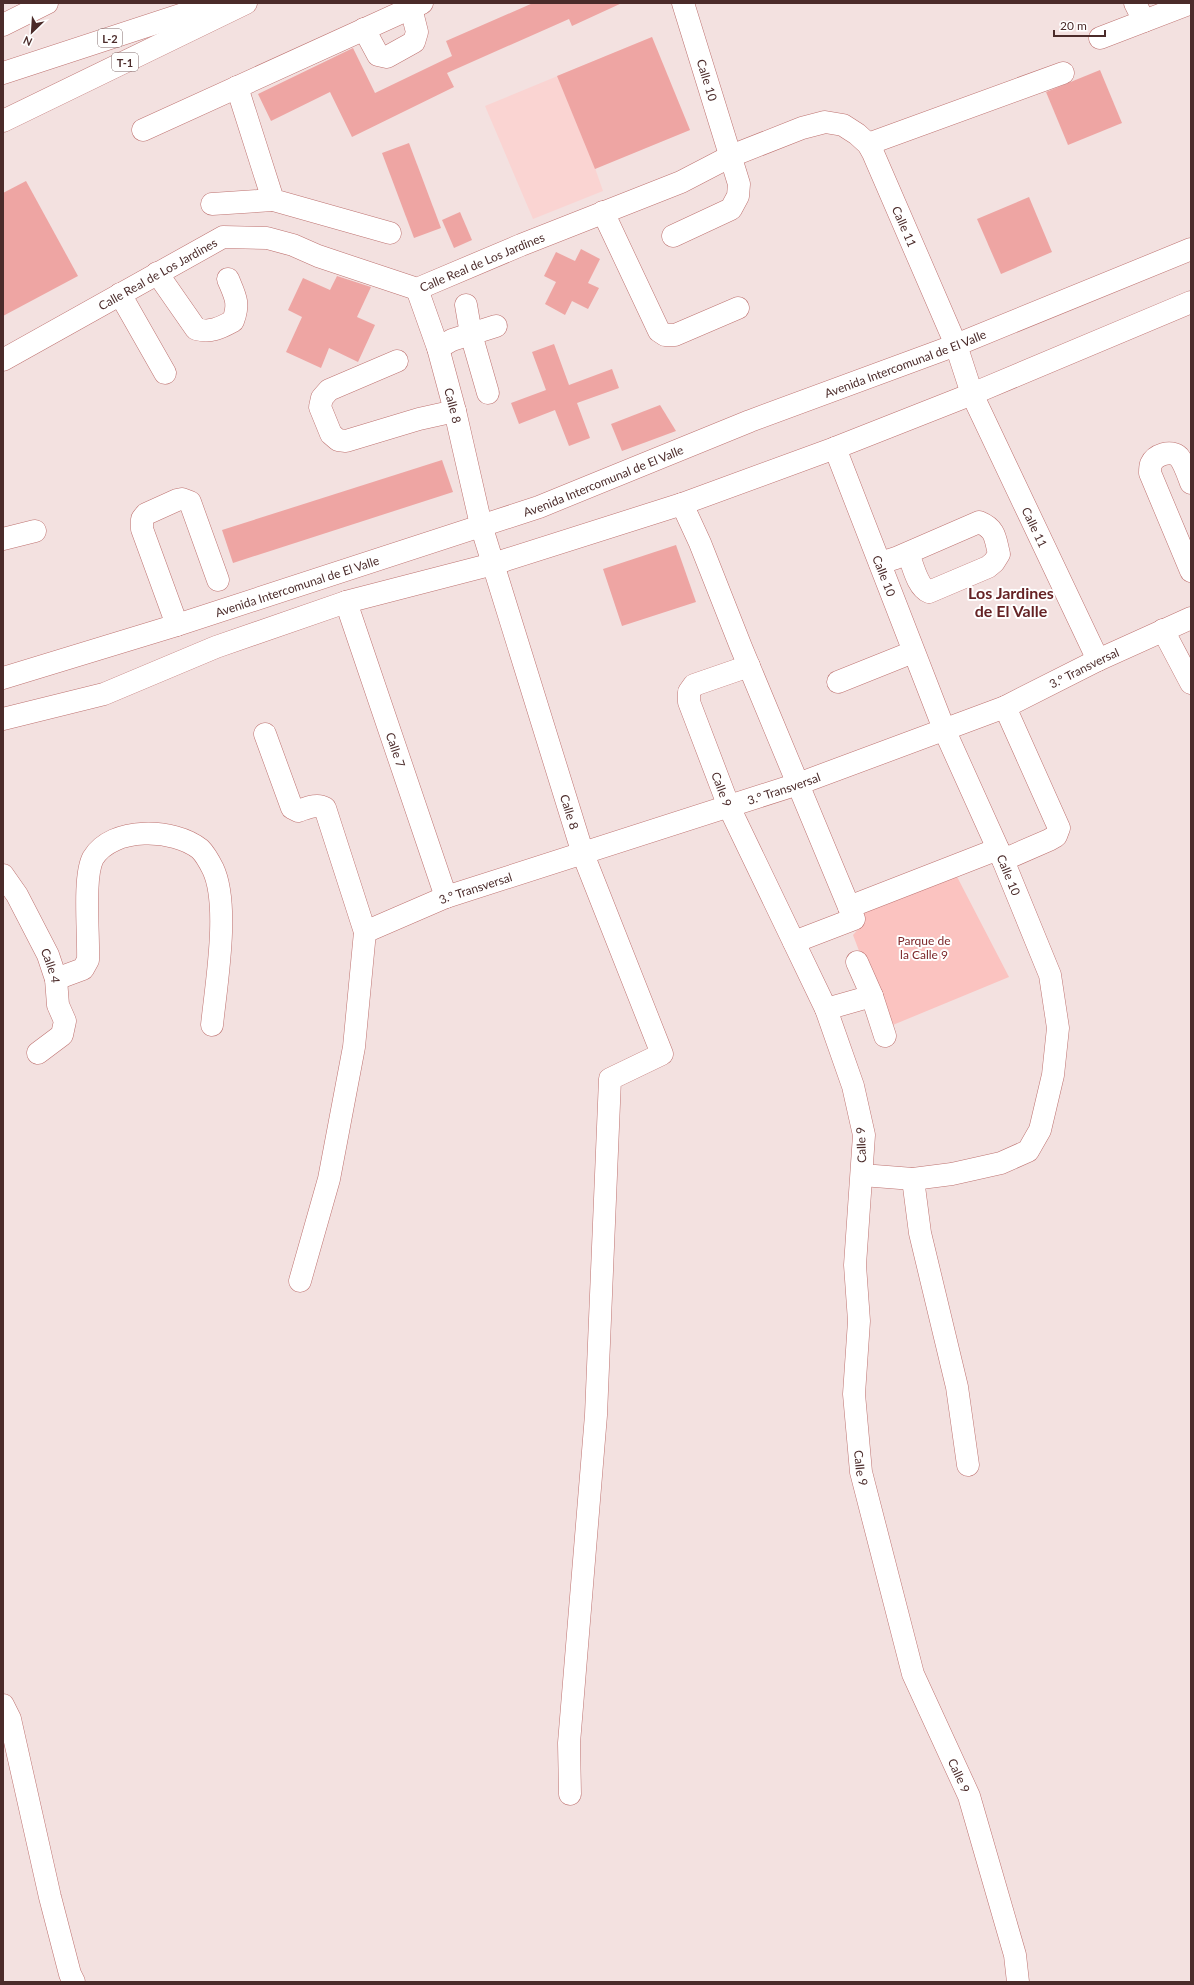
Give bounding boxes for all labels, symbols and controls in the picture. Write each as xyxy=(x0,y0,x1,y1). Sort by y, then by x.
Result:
north arrow xyxy=(12,12,52,52)
scale bar xyxy=(1054,12,1105,38)
text: 20 m xyxy=(1060,18,1087,33)
road number: L-2 xyxy=(98,29,122,47)
text: N xyxy=(21,34,34,49)
road number: T-1 xyxy=(112,53,138,71)
street label: Calle 10 xyxy=(694,57,720,103)
street label: Calle 11 xyxy=(889,204,920,249)
street label: Calle Real de Los Jardines xyxy=(417,229,546,295)
street label: Calle Real de Los Jardines xyxy=(95,234,220,313)
street label: Avenida Intercomunal de El Valle xyxy=(822,326,988,400)
street label: Calle 8 xyxy=(442,386,465,425)
street label: Avenida Intercomunal de El Valle xyxy=(521,442,685,519)
street label: Calle 11 xyxy=(1019,504,1051,550)
street label: Avenida Intercomunal de El Valle xyxy=(213,552,381,620)
street label: Calle 10 xyxy=(870,553,899,599)
district label: Los Jardines de El Valle xyxy=(968,583,1054,620)
street label: 3.° Transversal xyxy=(1046,644,1121,691)
street label: Calle 7 xyxy=(383,730,409,769)
street label: 3.° Transversal xyxy=(745,769,822,807)
street label: Calle 9 xyxy=(709,770,736,809)
street label: Calle 8 xyxy=(557,792,582,831)
street label: Calle 10 xyxy=(994,852,1024,898)
street label: 3.° Transversal xyxy=(436,869,514,907)
park label: Parque de la Calle 9 xyxy=(898,933,951,962)
street label: Calle 4 xyxy=(38,945,64,983)
street label: Calle 9 xyxy=(853,1127,869,1163)
street label: Calle 9 xyxy=(852,1449,872,1488)
street label: Calle 9 xyxy=(945,1756,974,1795)

